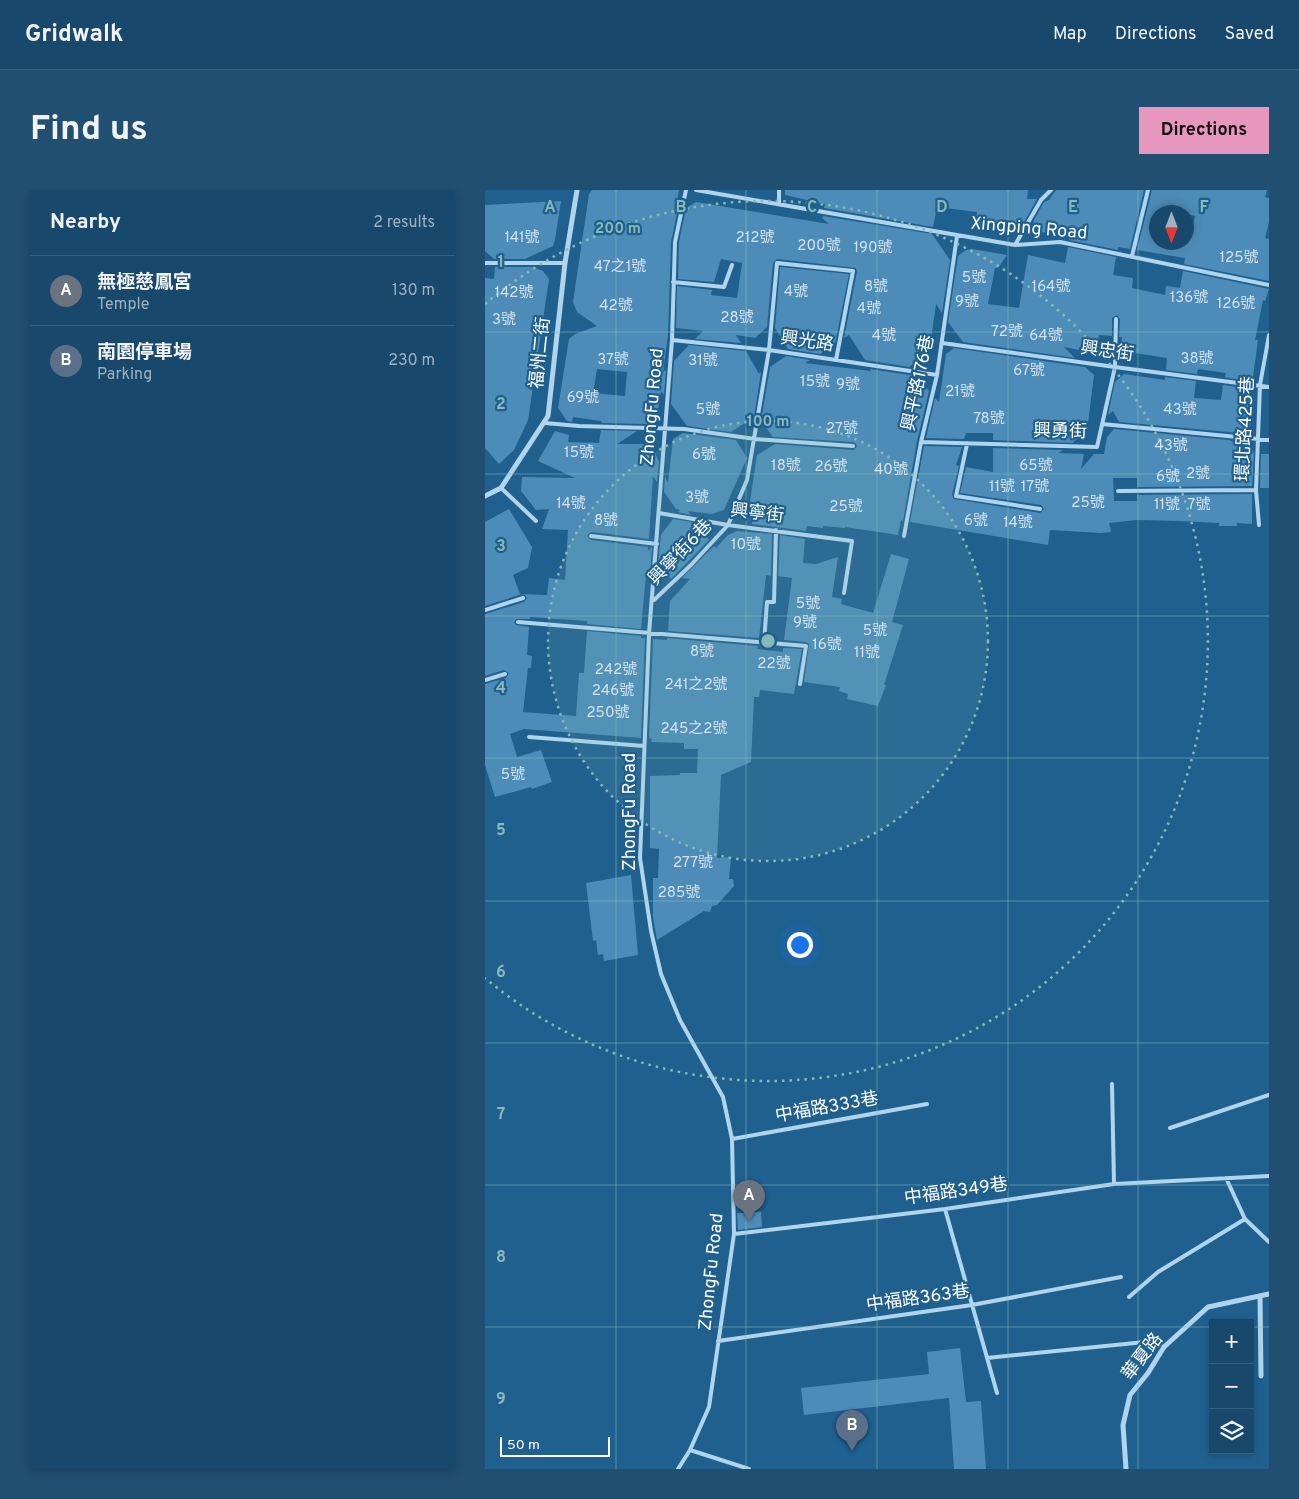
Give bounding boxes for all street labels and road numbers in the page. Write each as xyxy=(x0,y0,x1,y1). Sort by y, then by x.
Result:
street label: Xingping Road xyxy=(970,212,1088,246)
street label: 福州二街 xyxy=(526,316,556,390)
street label: 興光路 xyxy=(779,327,835,357)
street label: 興平路176巷 xyxy=(898,333,940,433)
street label: 興忠街 xyxy=(1079,337,1135,367)
street label: ZhongFu Road xyxy=(636,347,670,467)
street label: 環北路425巷 xyxy=(1232,376,1260,482)
street label: 興勇街 xyxy=(1033,420,1087,444)
street label: 興寧街 xyxy=(729,499,785,529)
street label: 興寧街6巷 xyxy=(644,515,718,591)
street label: ZhongFu Road xyxy=(619,753,642,871)
street label: 中福路333巷 xyxy=(774,1088,880,1128)
street label: 中福路349巷 xyxy=(903,1173,1009,1211)
street label: ZhongFu Road xyxy=(694,1212,730,1332)
street label: 中福路363巷 xyxy=(865,1280,971,1318)
street label: 華夏路 xyxy=(1117,1329,1169,1385)

